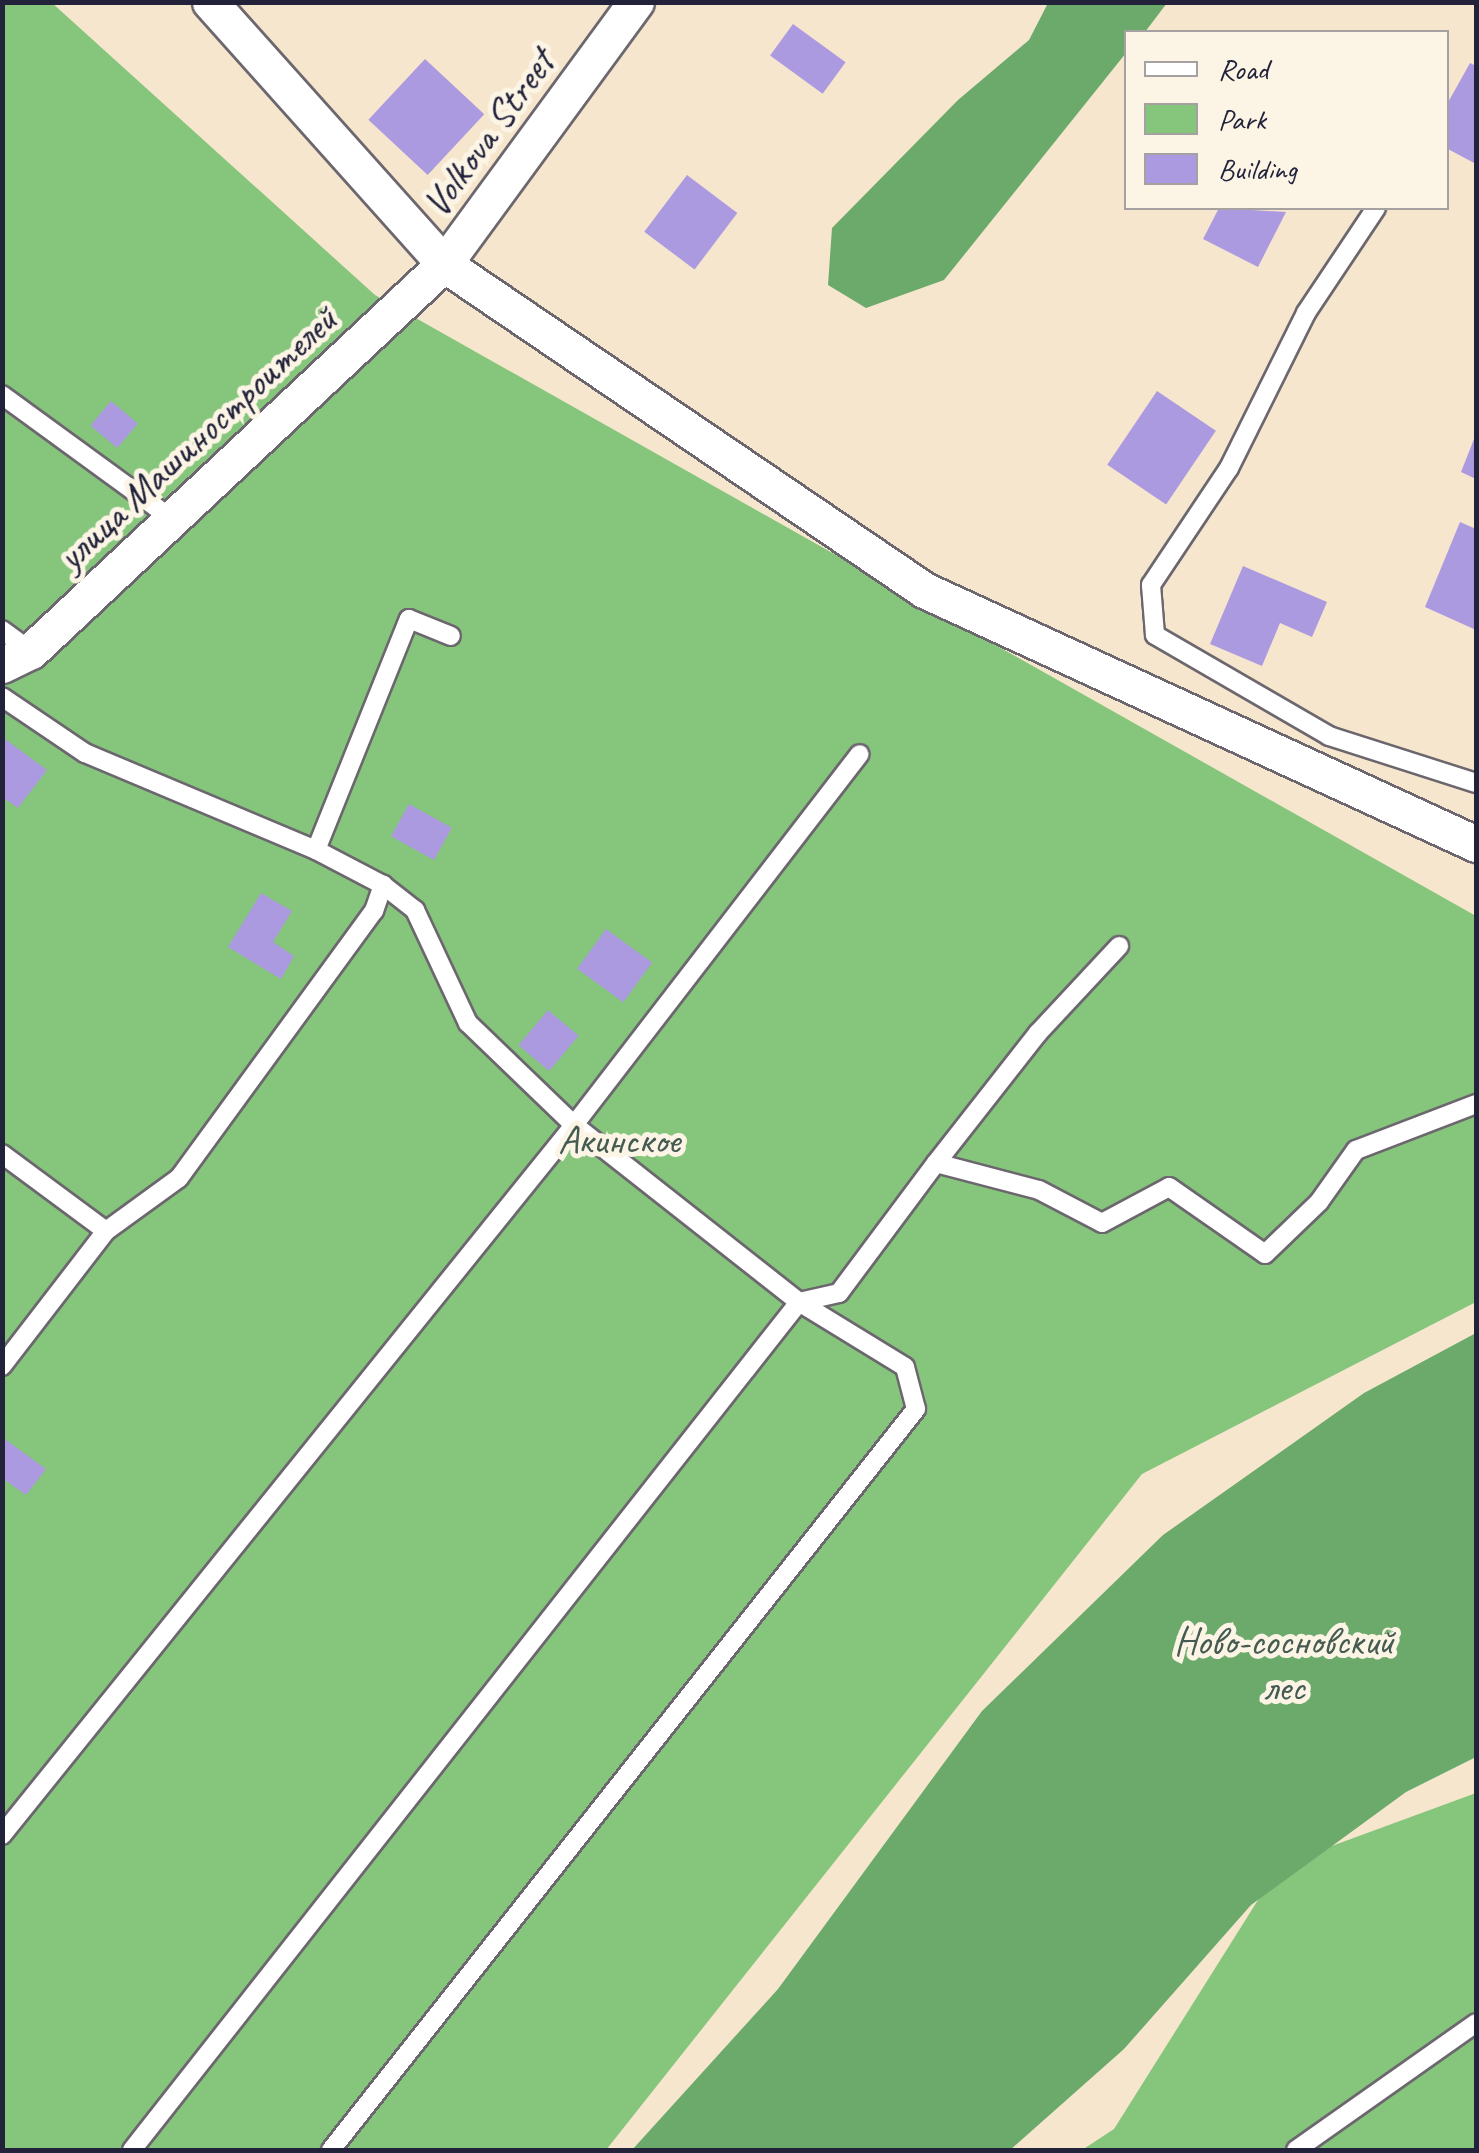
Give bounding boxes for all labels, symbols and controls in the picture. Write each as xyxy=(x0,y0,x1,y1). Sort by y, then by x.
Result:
legend xyxy=(1124,30,1449,210)
street label: Volkova Street xyxy=(411,40,565,226)
text: Road xyxy=(1218,50,1268,88)
text: Park xyxy=(1218,100,1266,138)
text: Building xyxy=(1218,150,1297,188)
street label: улица Машиностроителей xyxy=(47,296,347,580)
park label: Акинское xyxy=(558,1116,680,1164)
park label: Ново-сосновский лес xyxy=(1174,1617,1394,1711)

